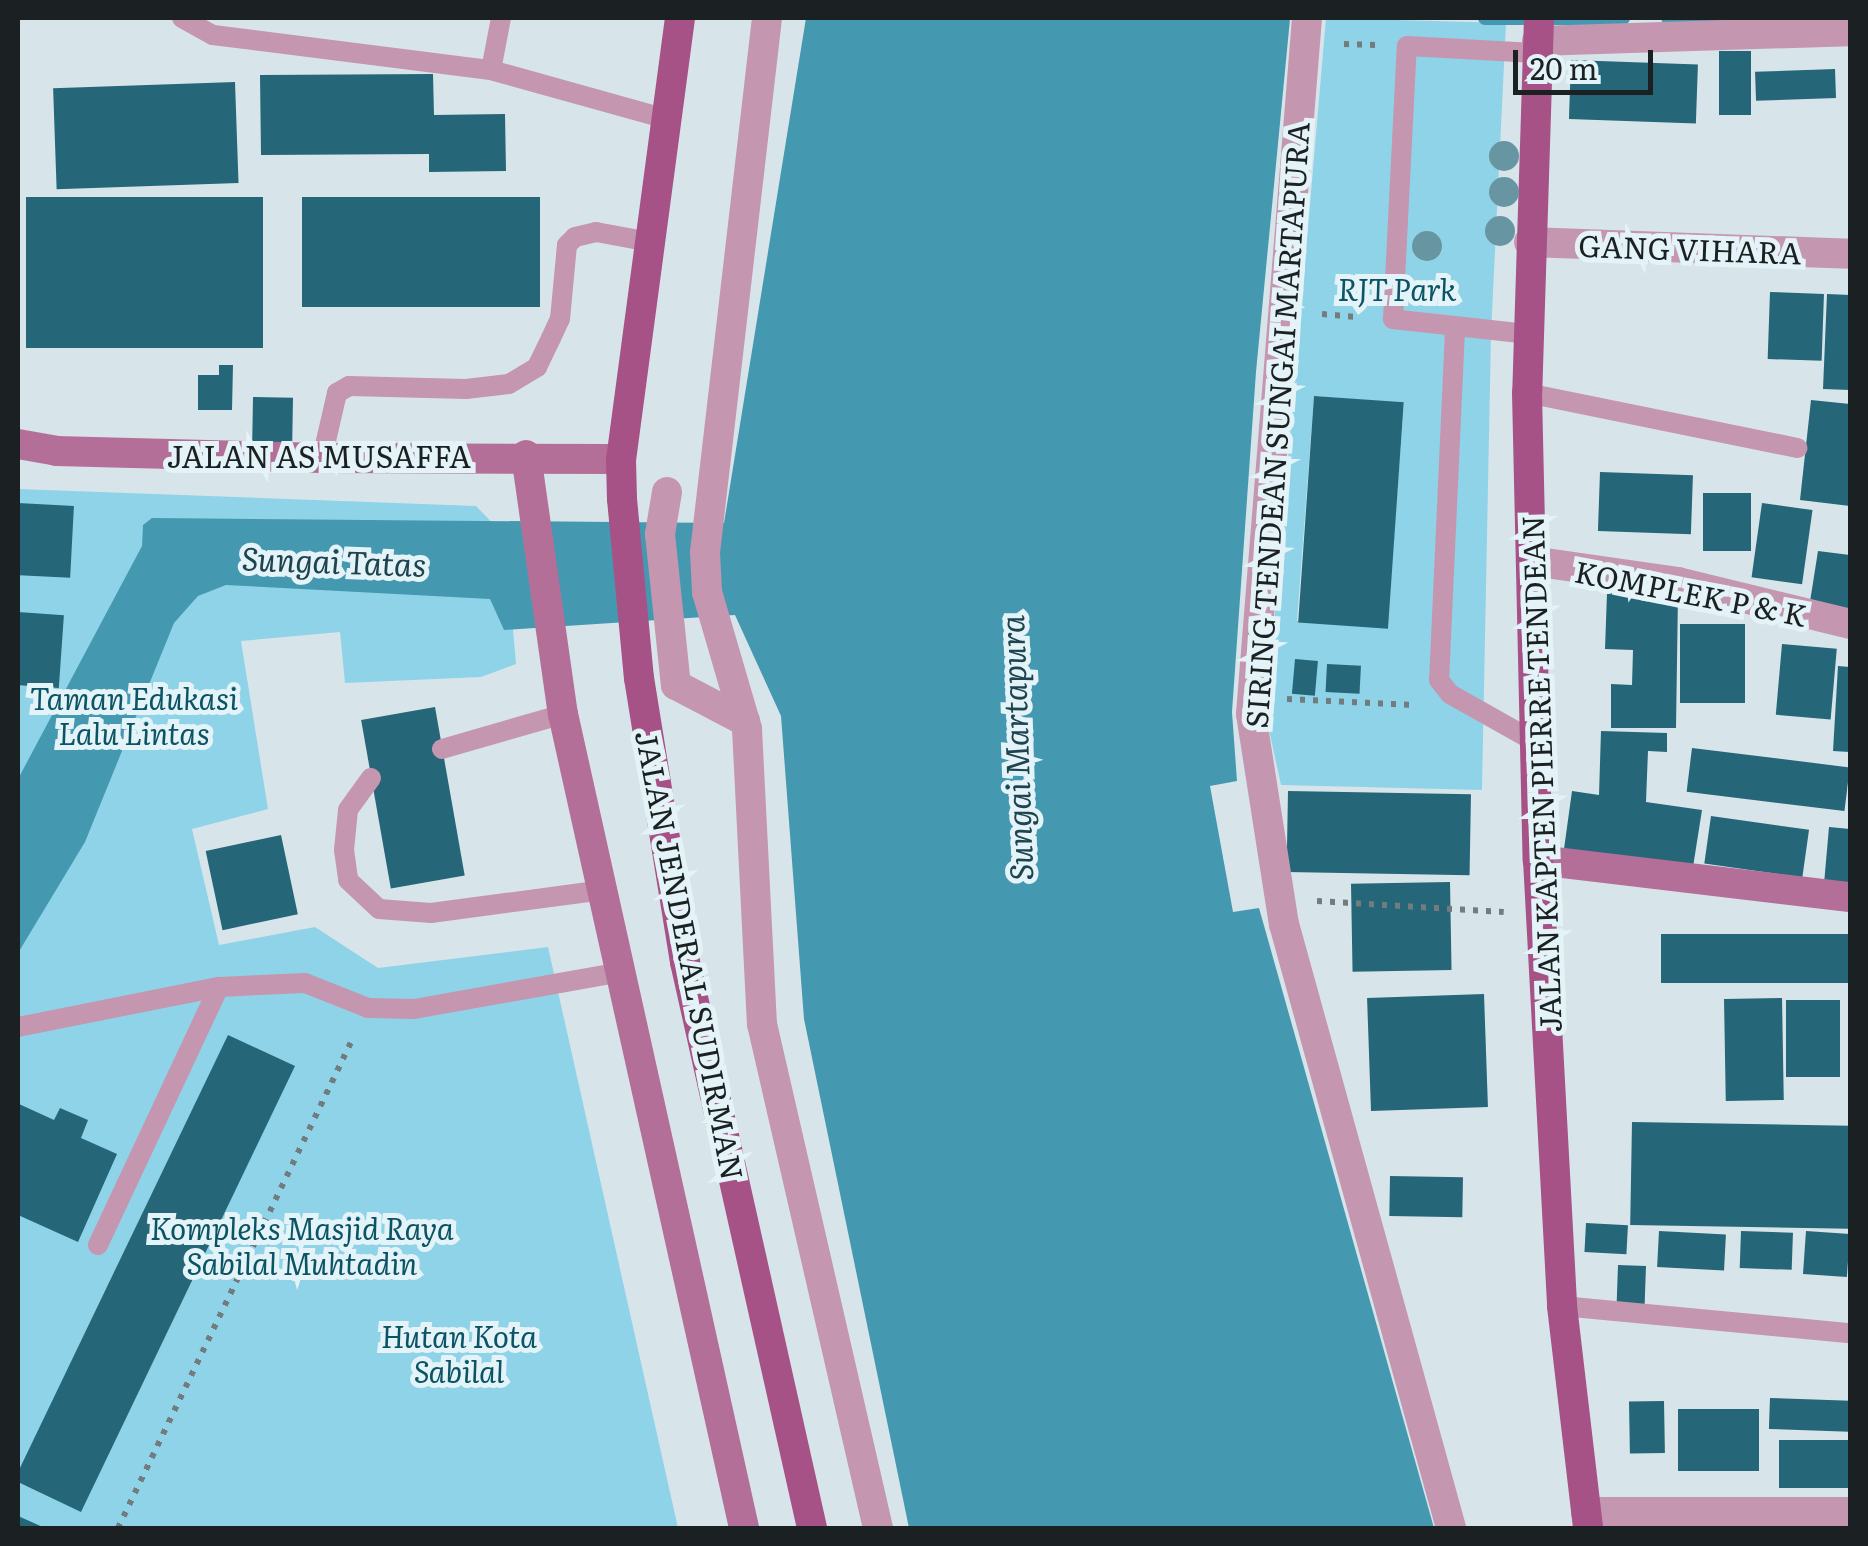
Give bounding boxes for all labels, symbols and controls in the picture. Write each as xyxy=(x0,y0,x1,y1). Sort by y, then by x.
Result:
scale bar xyxy=(1518,30,1658,92)
text: 20 m xyxy=(1530,45,1598,89)
street label: SIRING TENDEAN SUNGAI MARTAPURA xyxy=(1237,121,1315,729)
street label: GANG VIHARA xyxy=(1578,226,1802,270)
park label: RJT Park xyxy=(1337,270,1457,306)
street label: JALAN AS MUSAFFA xyxy=(167,437,471,473)
street label: JALAN KAPTEN PIERRE TENDEAN xyxy=(1513,515,1567,1033)
water label: Sungai Tatas xyxy=(241,538,427,582)
street label: KOMPLEK P & K xyxy=(1572,552,1810,632)
water label: Sungai Martapura xyxy=(991,614,1039,882)
park label: Taman Edukasi Lalu Lintas xyxy=(30,679,238,750)
street label: JALAN JENDERAL SUDIRMAN xyxy=(630,727,752,1183)
park label: Kompleks Masjid Raya Sabilal Muhtadin xyxy=(150,1209,454,1280)
park label: Hutan Kota Sabilal xyxy=(381,1317,537,1388)

